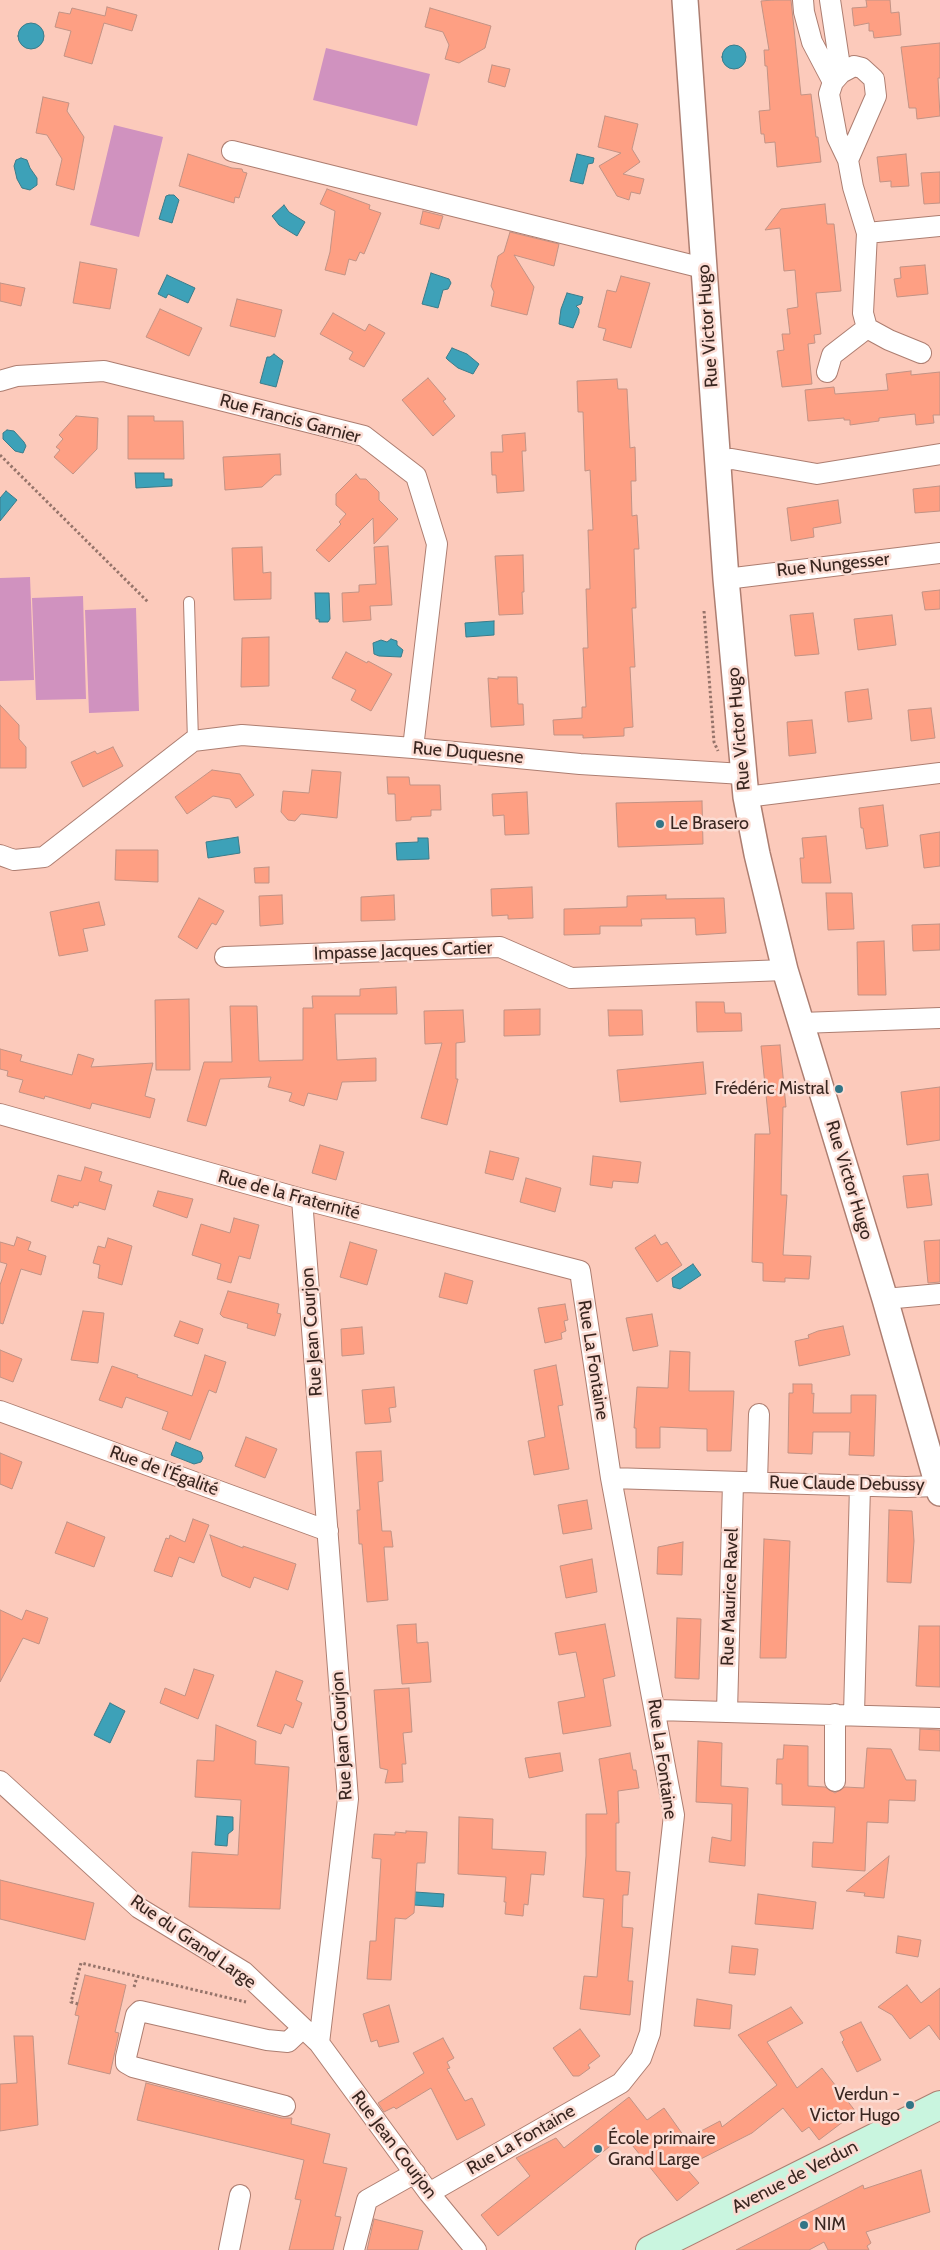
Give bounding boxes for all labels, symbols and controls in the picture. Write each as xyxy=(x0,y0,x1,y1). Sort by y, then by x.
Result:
street label: Rue Victor Hugo xyxy=(693,264,723,388)
street label: Rue Francis Garnier xyxy=(217,390,363,448)
street label: Rue Nungesser xyxy=(776,548,890,582)
street label: Rue Victor Hugo xyxy=(723,667,755,791)
street label: Rue Duquesne xyxy=(412,737,524,769)
place label: Le Brasero xyxy=(670,813,749,835)
marker: Le Brasero xyxy=(654,818,666,830)
street label: Impasse Jacques Cartier xyxy=(313,937,493,965)
place label: Frédéric Mistral xyxy=(715,1078,829,1100)
marker: Frédéric Mistral xyxy=(833,1083,845,1095)
street label: Rue Victor Hugo xyxy=(821,1118,877,1242)
street label: Rue de la Fraternité xyxy=(216,1166,362,1224)
street label: Rue Jean Courjon xyxy=(297,1267,327,1397)
street label: Rue La Fontaine xyxy=(573,1298,613,1422)
street label: Rue de l'Égalité xyxy=(107,1441,221,1501)
street label: Rue Claude Debussy xyxy=(769,1472,925,1496)
street label: Rue Maurice Ravel xyxy=(717,1528,743,1666)
street label: Rue Jean Courjon xyxy=(327,1671,357,1801)
street label: Rue La Fontaine xyxy=(643,1697,681,1821)
street label: Rue du Grand Large xyxy=(126,1891,260,1993)
place label: Verdun - Victor Hugo xyxy=(810,2084,900,2126)
street label: Rue Jean Courjon xyxy=(346,2087,442,2203)
marker: Verdun - Victor Hugo xyxy=(904,2099,916,2111)
street label: Rue La Fontaine xyxy=(463,2100,579,2180)
place label: École primaire Grand Large xyxy=(608,2128,715,2170)
street label: Avenue de Verdun xyxy=(728,2136,862,2218)
marker: École primaire Grand Large xyxy=(592,2143,604,2155)
place label: NIM xyxy=(814,2214,846,2236)
marker: NIM xyxy=(798,2219,810,2231)

